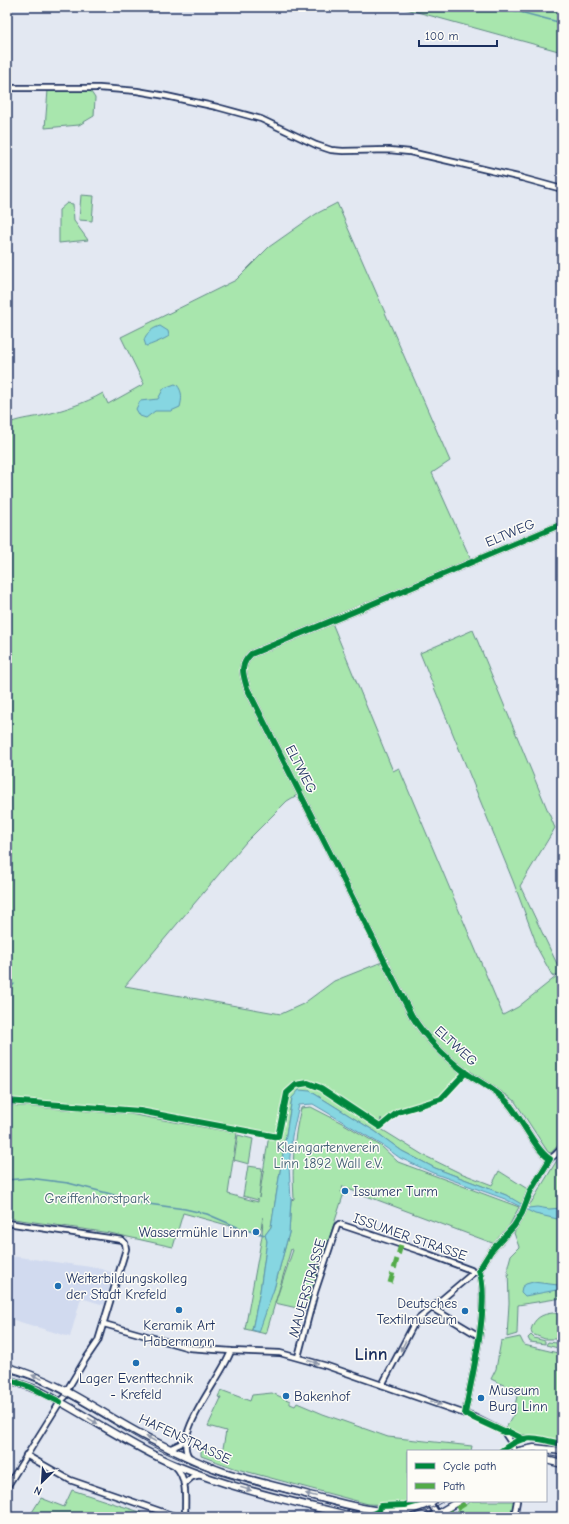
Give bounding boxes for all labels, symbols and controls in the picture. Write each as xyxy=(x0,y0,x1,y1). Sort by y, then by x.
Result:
scale bar xyxy=(419,22,497,48)
text: 100 m xyxy=(425,29,458,43)
street label: ELTWEG xyxy=(483,515,537,551)
street label: ELTWEG xyxy=(282,742,320,796)
street label: ELTWEG xyxy=(431,1022,481,1070)
park label: Kleingartenverein Linn 1892 Wall e.V. xyxy=(273,1139,383,1172)
place label: Issumer Turm xyxy=(353,1183,438,1200)
marker: Issumer Turm xyxy=(340,1186,350,1196)
park label: Greiffenhorstpark xyxy=(44,1190,150,1207)
street label: ISSUMER STRASSE xyxy=(351,1210,469,1264)
place label: Wassermühle Linn xyxy=(139,1224,248,1241)
marker: Wassermühle Linn xyxy=(251,1227,261,1237)
street label: MAUERSTRASSE xyxy=(285,1237,329,1339)
place label: Weiterbildungskolleg der Stadt Krefeld xyxy=(66,1270,187,1303)
marker: Weiterbildungskolleg der Stadt Krefeld xyxy=(53,1281,63,1291)
place label: Deutsches Textilmuseum xyxy=(377,1295,457,1328)
marker: Keramik Art Habermann xyxy=(174,1305,184,1315)
marker: Deutsches Textilmuseum xyxy=(460,1306,470,1316)
place label: Keramik Art Habermann xyxy=(143,1317,216,1350)
one-way arrow xyxy=(400,1340,406,1352)
district label: Linn xyxy=(354,1344,388,1365)
marker: Lager Eventtechnik - Krefeld xyxy=(131,1358,141,1368)
one-way arrow xyxy=(308,1359,320,1365)
place label: Lager Eventtechnik - Krefeld xyxy=(79,1370,193,1403)
one-way arrow xyxy=(31,1373,43,1379)
place label: Museum Burg Linn xyxy=(489,1382,548,1415)
place label: Bakenhof xyxy=(294,1388,351,1405)
marker: Bakenhof xyxy=(281,1391,291,1401)
marker: Museum Burg Linn xyxy=(476,1393,486,1403)
one-way arrow xyxy=(431,1401,443,1407)
street label: HAFENSTRASSE xyxy=(136,1410,234,1468)
one-way arrow xyxy=(88,1417,98,1425)
one-way arrow xyxy=(145,1436,157,1443)
legend xyxy=(407,1450,547,1502)
text: Cycle path xyxy=(443,1459,496,1473)
north arrow xyxy=(22,1462,62,1502)
text: Path xyxy=(443,1479,465,1493)
text: N xyxy=(32,1483,44,1498)
one-way arrow xyxy=(240,1486,252,1492)
one-way arrow xyxy=(305,1492,318,1498)

